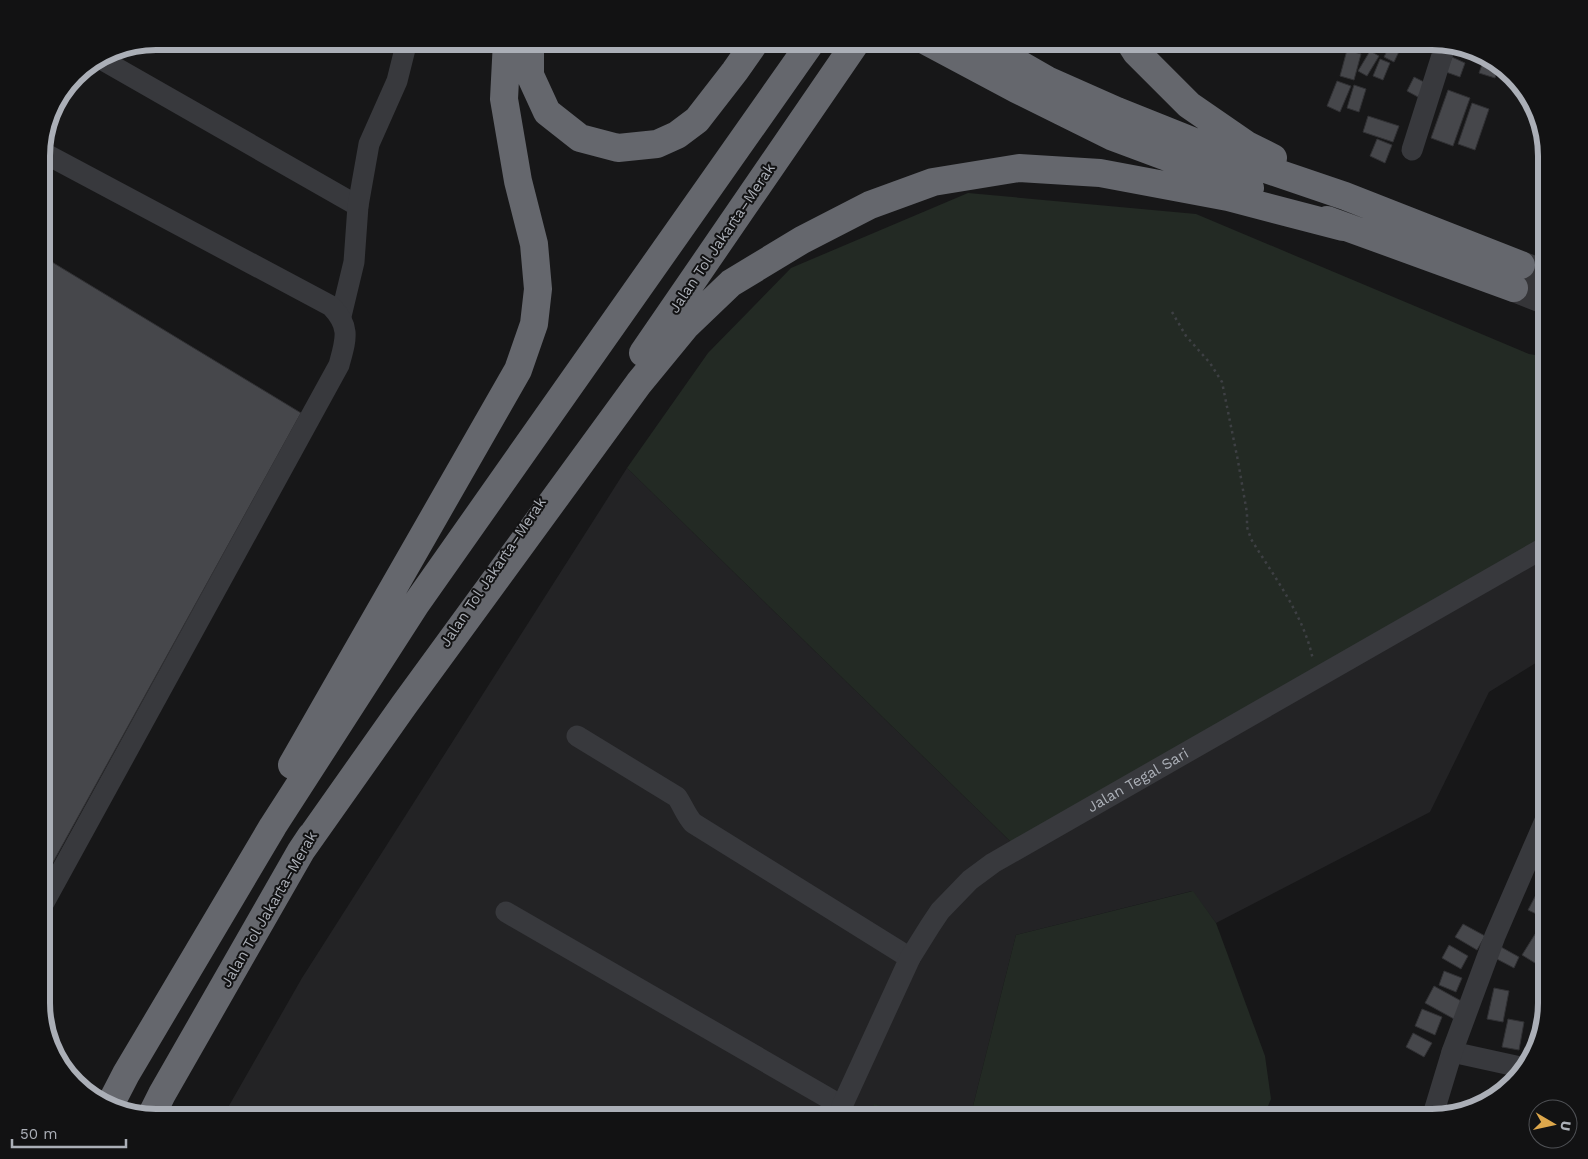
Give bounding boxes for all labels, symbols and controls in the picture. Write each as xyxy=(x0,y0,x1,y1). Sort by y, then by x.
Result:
street label: Jalan Tol Jakarta–Merak xyxy=(665,159,779,316)
street label: Jalan Tol Jakarta–Merak xyxy=(436,493,550,650)
street label: Jalan Tegal Sari xyxy=(1084,744,1192,816)
street label: Jalan Tol Jakarta–Merak xyxy=(217,827,321,990)
north arrow xyxy=(1528,1099,1578,1149)
scale bar xyxy=(12,1116,126,1148)
text: U xyxy=(1557,1120,1575,1132)
text: 50 m xyxy=(20,1125,57,1143)

